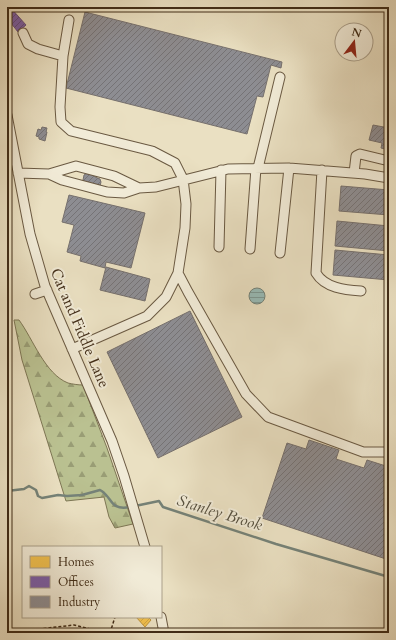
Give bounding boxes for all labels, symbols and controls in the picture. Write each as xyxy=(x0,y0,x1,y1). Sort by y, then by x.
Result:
north arrow xyxy=(334,22,374,62)
text: N xyxy=(350,24,364,42)
street label: Cat and Fiddle Lane xyxy=(46,265,114,391)
water label: Stanley Brook xyxy=(174,490,265,536)
legend xyxy=(22,546,162,618)
text: Homes xyxy=(58,554,94,570)
text: Offices xyxy=(58,574,94,590)
text: Industry xyxy=(58,594,101,610)

